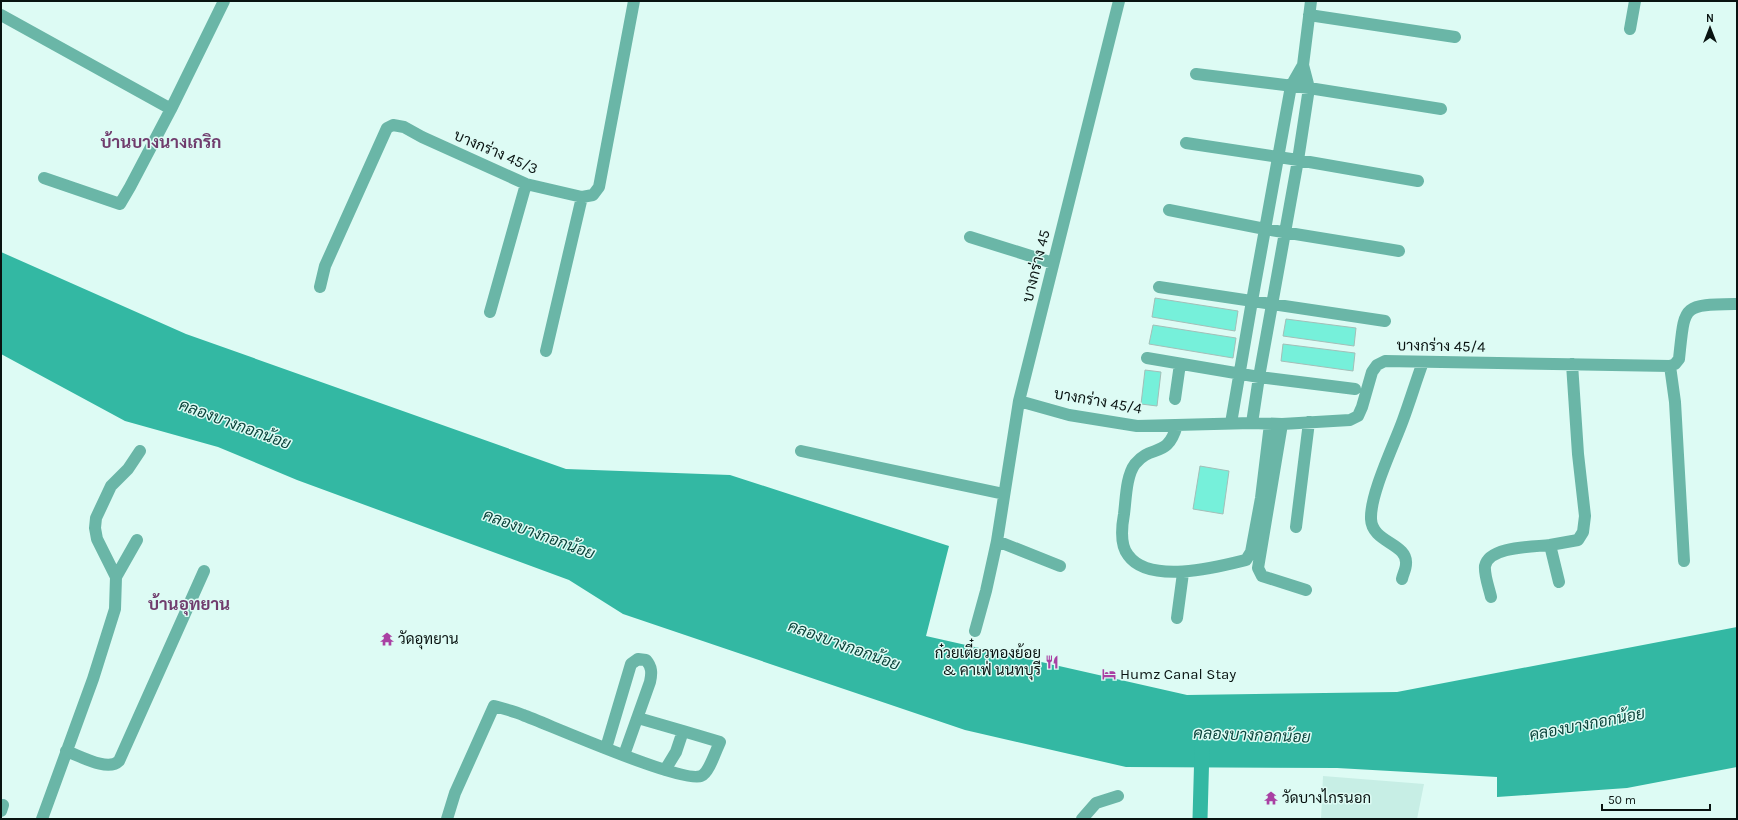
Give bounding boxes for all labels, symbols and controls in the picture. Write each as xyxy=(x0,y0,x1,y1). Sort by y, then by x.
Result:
north arrow xyxy=(1690,8,1730,48)
text: N xyxy=(1706,12,1714,25)
street label: บางกร่าง 45/3 xyxy=(451,125,541,178)
district label: บ้านบางนางเกริก xyxy=(101,131,221,152)
street label: บางกร่าง 45 xyxy=(1017,228,1054,304)
street label: บางกร่าง 45/4 xyxy=(1396,335,1486,356)
street label: บางกร่าง 45/4 xyxy=(1053,383,1144,418)
water label: คลองบางกอกน้อย xyxy=(177,393,294,453)
water label: คลองบางกอกน้อย xyxy=(481,503,598,563)
district label: บ้านอุทยาน xyxy=(148,593,230,616)
water label: คลองบางกอกน้อย xyxy=(786,614,903,674)
place label: วัดอุทยาน xyxy=(398,630,459,650)
temple icon: วัดอุทยาน xyxy=(379,631,395,647)
place label: ก๋วยเตี๋ยวทองย้อย & คาเฟ่ นนทบุรี xyxy=(935,638,1041,681)
restaurant icon: ก๋วยเตี๋ยวทองย้อย & คาเฟ่ นนทบุรี xyxy=(1044,654,1060,670)
place label: Humz Canal Stay xyxy=(1120,665,1236,683)
hotel icon: Humz Canal Stay xyxy=(1101,666,1117,682)
water label: คลองบางกอกน้อย xyxy=(1527,702,1646,745)
water label: คลองบางกอกน้อย xyxy=(1193,721,1311,747)
scale bar xyxy=(1602,786,1710,812)
place label: วัดบางไกรนอก xyxy=(1282,788,1371,807)
temple icon: วัดบางไกรนอก xyxy=(1263,790,1279,806)
text: 50 m xyxy=(1608,793,1636,807)

